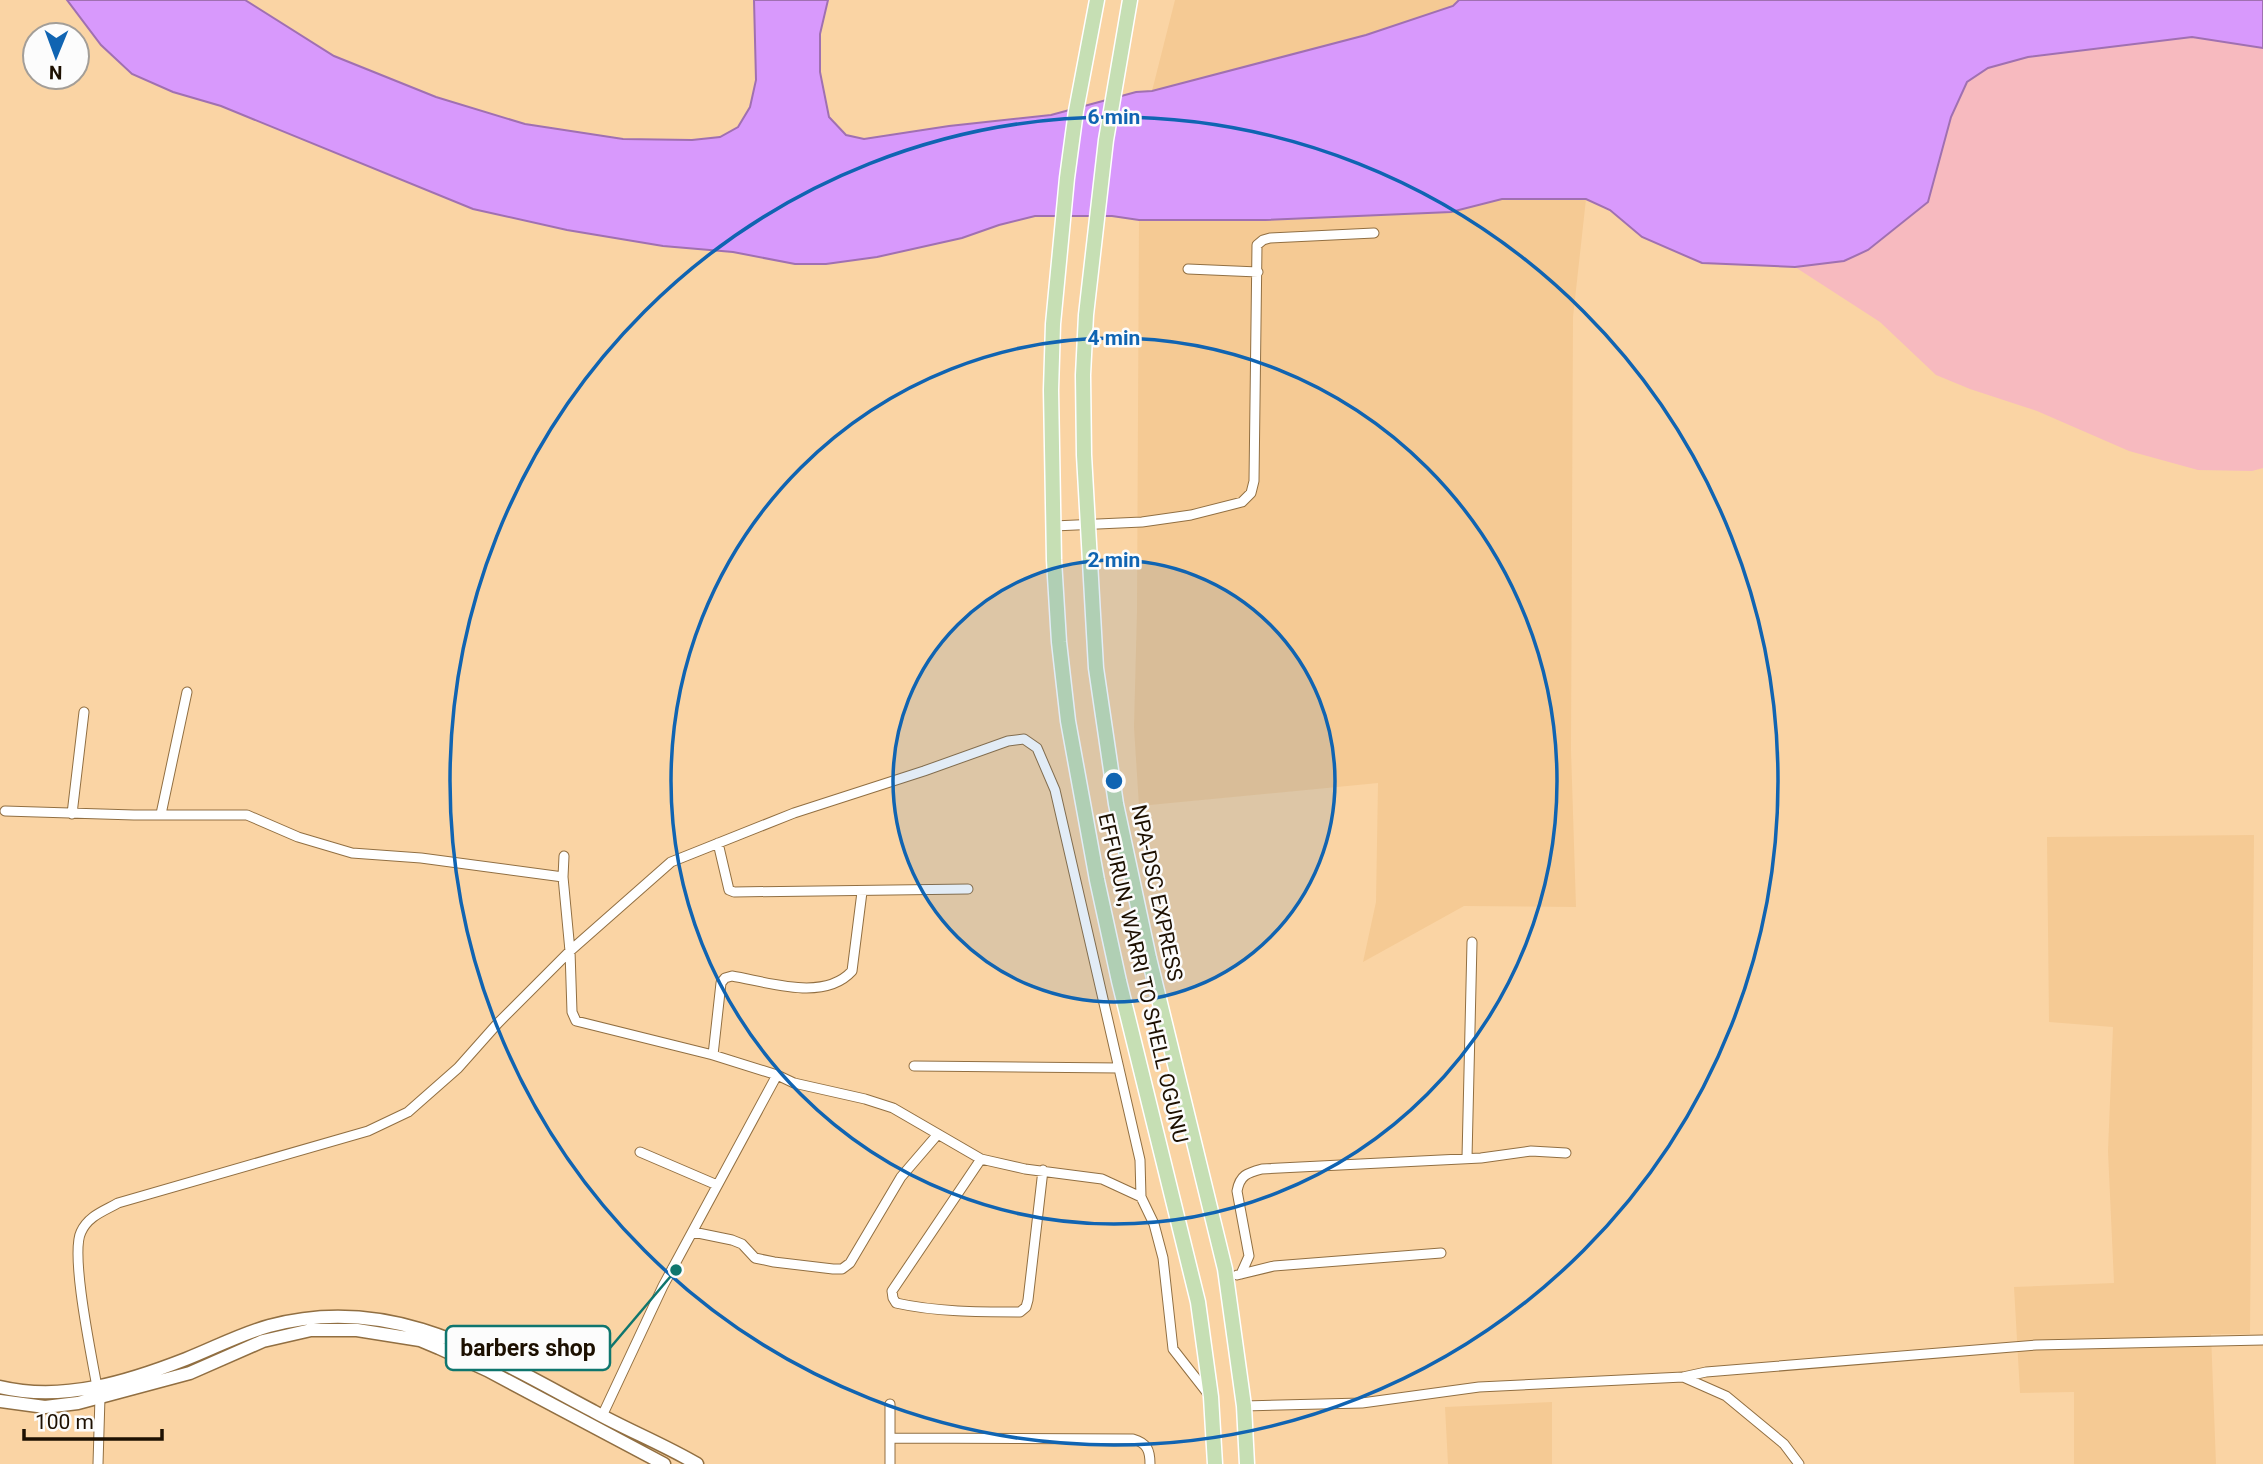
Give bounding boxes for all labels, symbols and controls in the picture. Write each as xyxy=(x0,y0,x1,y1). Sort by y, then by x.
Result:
north arrow xyxy=(21,21,91,91)
text: N xyxy=(49,61,63,84)
text: 6 min xyxy=(1088,105,1140,129)
text: 4 min xyxy=(1088,326,1140,350)
text: 2 min xyxy=(1088,548,1140,572)
centre of rings xyxy=(1102,769,1126,793)
street label: NPA-DSC EXPRESS xyxy=(1127,803,1187,983)
street label: EFFURUN, WARRI TO SHELL OGUNU xyxy=(1093,811,1193,1145)
callout: barbers shop xyxy=(446,1326,610,1370)
text: barbers shop xyxy=(460,1335,596,1362)
scale bar xyxy=(24,1398,163,1442)
text: 100 m xyxy=(35,1410,94,1434)

